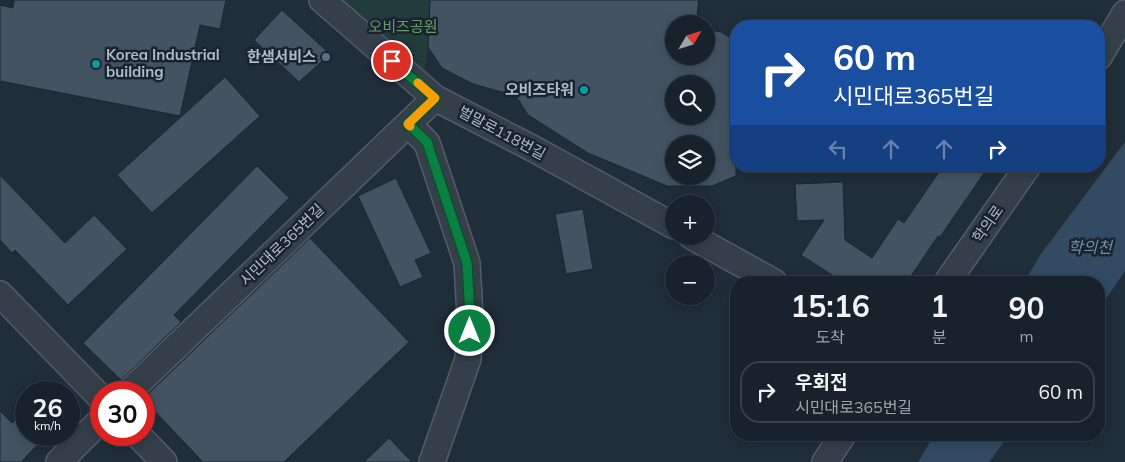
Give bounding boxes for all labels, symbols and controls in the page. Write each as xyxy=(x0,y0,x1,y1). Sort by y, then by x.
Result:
north arrow xyxy=(665,15,715,65)
map controls xyxy=(665,15,715,305)
park label: 오비즈공원 xyxy=(368,17,438,36)
text: 60 m xyxy=(833,35,916,79)
pin xyxy=(371,40,413,82)
icon: right xyxy=(750,40,815,105)
place label: Korea Industrial building xyxy=(106,45,220,81)
place label: 한샘서비스 xyxy=(247,47,316,66)
icon: arrive xyxy=(378,47,406,75)
marker: 한샘서비스 xyxy=(320,51,332,63)
marker: Korea Industrial building xyxy=(90,58,102,70)
button: search xyxy=(665,75,715,125)
place label: 오비즈타워 xyxy=(505,80,574,99)
text: 시민대로365번길 xyxy=(833,82,994,110)
marker: 오비즈타워 xyxy=(578,84,590,96)
street label: 벌말로118번길 xyxy=(455,102,549,163)
button: layers xyxy=(665,135,715,185)
icon: left xyxy=(824,135,852,163)
icon: ahead xyxy=(877,135,905,163)
icon: ahead xyxy=(930,135,958,163)
icon: right xyxy=(983,135,1011,163)
button: + xyxy=(665,195,715,245)
street label: 시민대로365번길 xyxy=(236,200,328,290)
street label: 학의로 xyxy=(968,201,1007,246)
water label: 학의천 xyxy=(1068,237,1114,257)
button: − xyxy=(665,255,715,305)
text: 15:16 xyxy=(790,287,870,325)
text: 1 xyxy=(930,287,948,325)
text: 90 xyxy=(1009,289,1045,327)
position arrow xyxy=(443,304,495,356)
text: m xyxy=(1020,326,1034,346)
text: 도착 xyxy=(815,327,845,347)
text: 분 xyxy=(932,327,947,347)
text: 우회전 xyxy=(795,370,847,394)
icon: right xyxy=(752,378,780,406)
text: 60 m xyxy=(1039,380,1083,404)
speed limit sign: 30 xyxy=(90,381,155,446)
text: 26 xyxy=(32,392,63,423)
text: 시민대로365번길 xyxy=(795,397,912,417)
text: km/h xyxy=(34,418,61,433)

